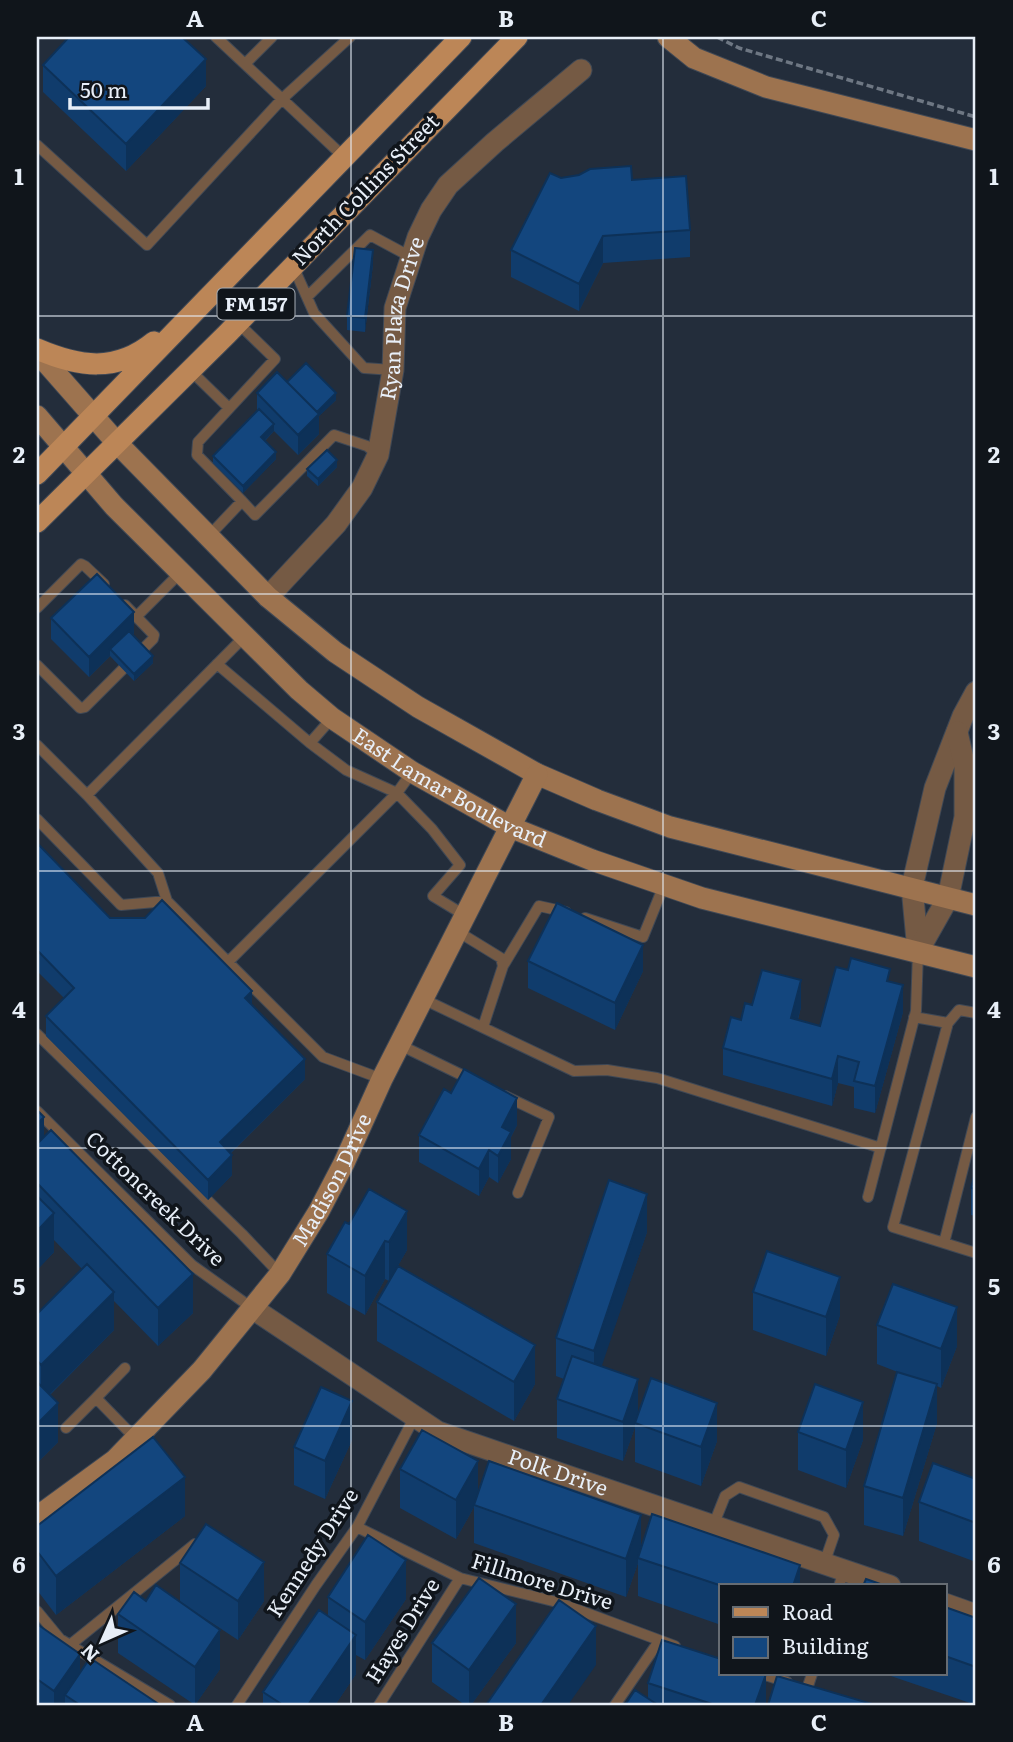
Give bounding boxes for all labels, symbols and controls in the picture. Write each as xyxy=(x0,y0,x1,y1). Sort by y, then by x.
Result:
text: A xyxy=(186,0,204,34)
text: B xyxy=(498,0,514,34)
text: C xyxy=(811,0,827,34)
scale bar xyxy=(70,66,208,110)
text: 50 m xyxy=(80,73,127,104)
street label: North Collins Street xyxy=(283,105,445,271)
text: 1 xyxy=(14,158,24,192)
text: 1 xyxy=(989,158,999,192)
street label: Ryan Plaza Drive xyxy=(370,232,430,402)
road number: FM 157 xyxy=(218,288,294,320)
text: 2 xyxy=(13,436,25,470)
text: 2 xyxy=(988,436,1000,470)
text: 3 xyxy=(13,713,25,747)
text: 3 xyxy=(988,713,1000,747)
street label: East Lamar Boulevard xyxy=(348,719,552,853)
text: 4 xyxy=(12,991,26,1025)
text: 4 xyxy=(987,991,1001,1025)
street label: Madison Drive xyxy=(283,1108,378,1252)
street label: Cottoncreek Drive xyxy=(80,1122,233,1272)
text: 5 xyxy=(13,1268,25,1302)
text: 5 xyxy=(988,1268,1000,1302)
street label: Polk Drive xyxy=(504,1439,613,1502)
street label: Kennedy Drive xyxy=(258,1481,364,1622)
street label: Fillmore Drive xyxy=(468,1543,617,1616)
text: 6 xyxy=(12,1546,26,1580)
text: 6 xyxy=(987,1546,1001,1580)
street label: Hayes Drive xyxy=(356,1571,446,1688)
legend xyxy=(719,1584,946,1676)
text: Road xyxy=(782,1595,833,1626)
north arrow xyxy=(66,1606,136,1676)
text: Building xyxy=(782,1629,869,1660)
text: N xyxy=(74,1638,105,1669)
text: A xyxy=(186,1704,204,1738)
text: B xyxy=(498,1704,514,1738)
text: C xyxy=(811,1704,827,1738)

